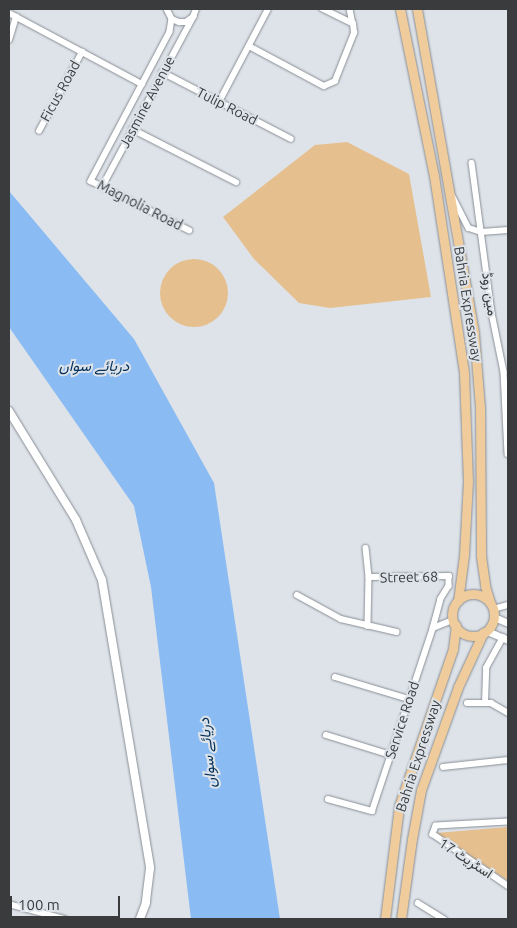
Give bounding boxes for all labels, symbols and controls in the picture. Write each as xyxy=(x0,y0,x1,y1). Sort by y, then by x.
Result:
street label: Jasmine Avenue xyxy=(116,53,178,151)
street label: Ficus Road xyxy=(36,58,84,124)
street label: Tulip Road xyxy=(194,84,260,128)
street label: Magnolia Road xyxy=(95,176,185,234)
street label: Bahria Expressway xyxy=(451,245,485,363)
street label: مین روڈ xyxy=(479,271,501,317)
water label: دریائے سواں xyxy=(59,357,129,375)
street label: Street 68 xyxy=(380,568,438,586)
street label: Service Road xyxy=(382,679,422,761)
street label: Bahria Expressway xyxy=(392,698,444,814)
water label: دریائے سواں xyxy=(194,717,220,789)
street label: اسٹریٹ 17 xyxy=(436,834,496,882)
scale bar xyxy=(12,886,122,918)
text: 100 m xyxy=(18,896,60,913)

